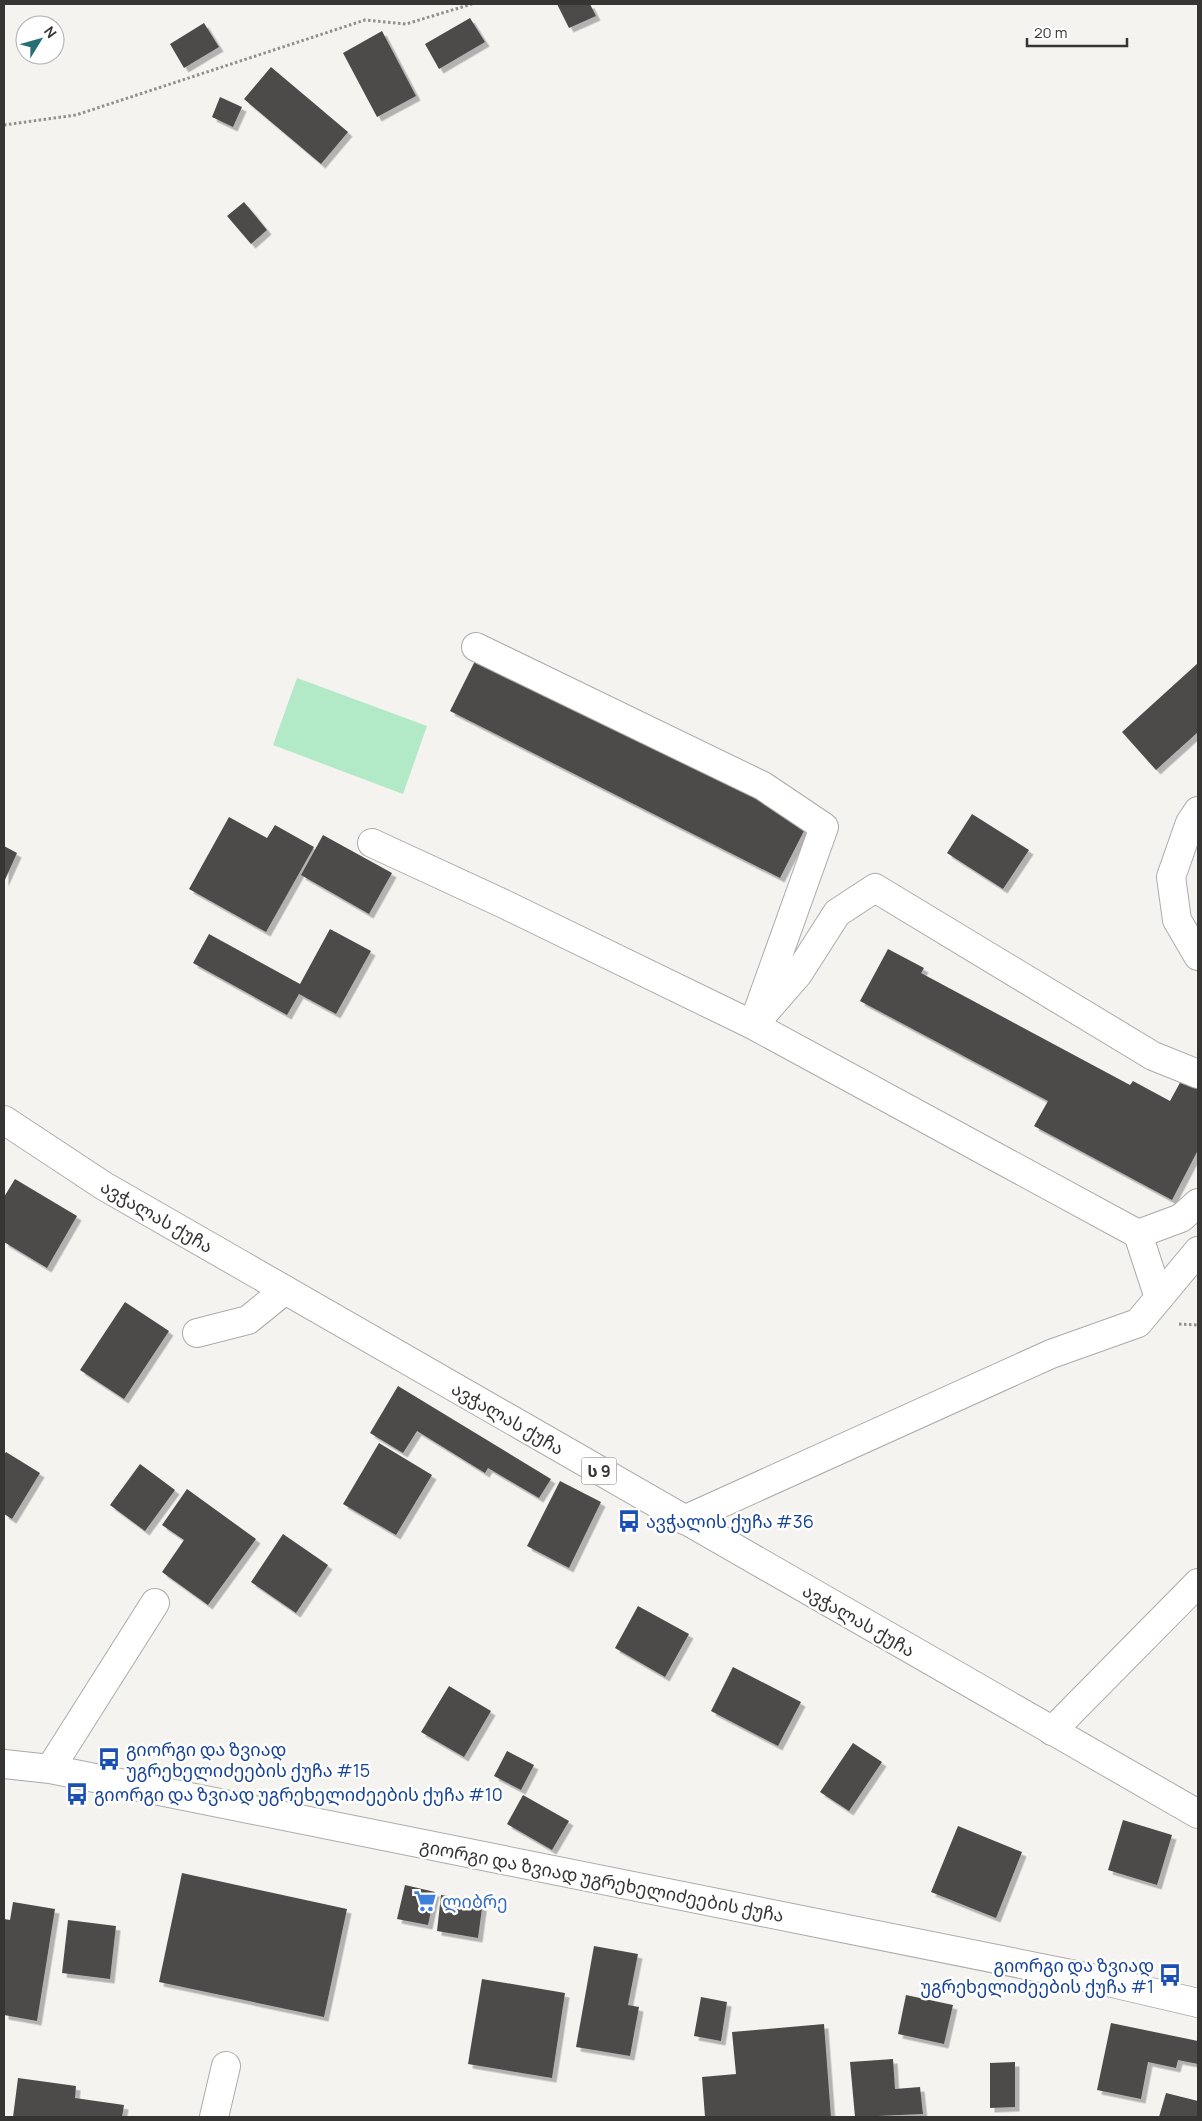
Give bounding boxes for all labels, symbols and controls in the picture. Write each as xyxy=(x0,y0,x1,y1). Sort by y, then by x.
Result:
north arrow xyxy=(15,15,65,65)
scale bar xyxy=(1027,15,1127,47)
text: N xyxy=(40,22,61,42)
text: 20 m xyxy=(1034,22,1067,43)
street label: ავჭალას ქუჩა xyxy=(96,1174,218,1258)
street label: ავჭალას ქუჩა xyxy=(447,1376,569,1460)
road number: ს 9 xyxy=(582,1458,616,1484)
bus stop icon: ავჭალის ქუჩა #36 xyxy=(616,1508,642,1534)
place label: ავჭალის ქუჩა #36 xyxy=(646,1509,814,1533)
street label: ავჭალას ქუჩა xyxy=(798,1578,920,1662)
place label: გიორგი და ზვიად უგრეხელიძეების ქუჩა #15 xyxy=(126,1737,370,1782)
bus stop icon: გიორგი და ზვიად უგრეხელიძეების ქუჩა #15 xyxy=(96,1746,122,1772)
bus stop icon: გიორგი და ზვიად უგრეხელიძეების ქუჩა #10 xyxy=(64,1781,90,1807)
place label: გიორგი და ზვიად უგრეხელიძეების ქუჩა #10 xyxy=(94,1782,503,1806)
street label: გიორგი და ზვიად უგრეხელიძეების ქუჩა xyxy=(418,1833,786,1927)
supermarket icon: ლიბრე xyxy=(412,1888,438,1914)
place label: ლიბრე xyxy=(442,1889,508,1913)
place label: გიორგი და ზვიად უგრეხელიძეების ქუჩა #1 xyxy=(920,1953,1154,1998)
bus stop icon: გიორგი და ზვიად უგრეხელიძეების ქუჩა #1 xyxy=(1157,1962,1183,1988)

